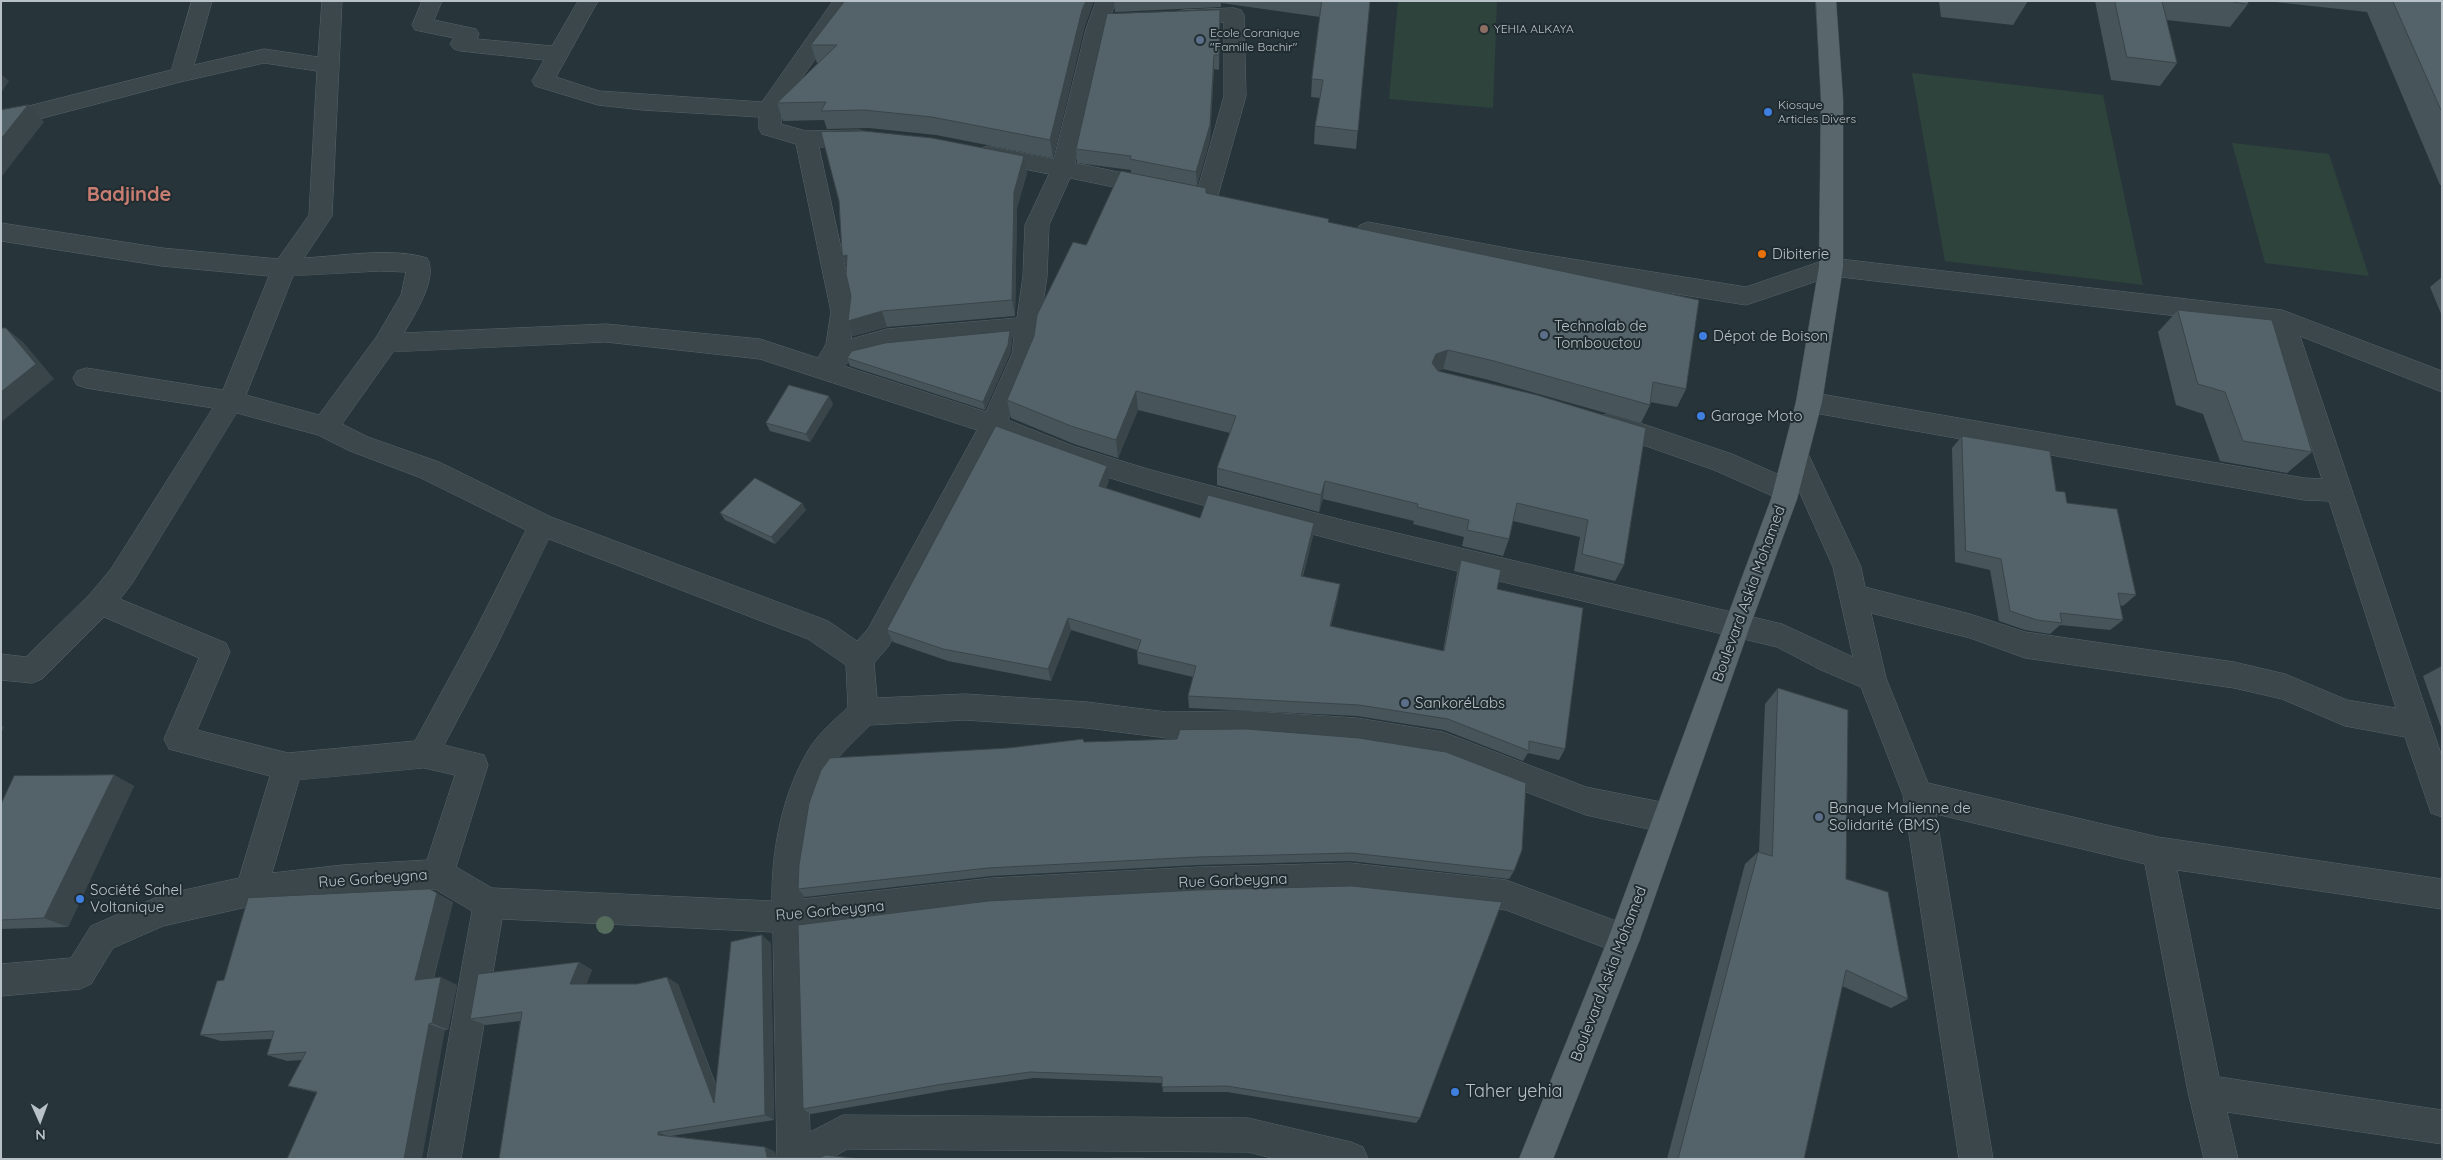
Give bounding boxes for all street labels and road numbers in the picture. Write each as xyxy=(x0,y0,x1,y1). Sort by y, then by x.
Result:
street label: Boulevard Askia Mohamed xyxy=(1709,503,1789,685)
street label: Rue Gorbeygna xyxy=(318,866,428,892)
street label: Rue Gorbeygna xyxy=(1178,870,1288,892)
street label: Boulevard Askia Mohamed xyxy=(1567,884,1651,1064)
street label: Rue Gorbeygna xyxy=(775,897,885,925)

